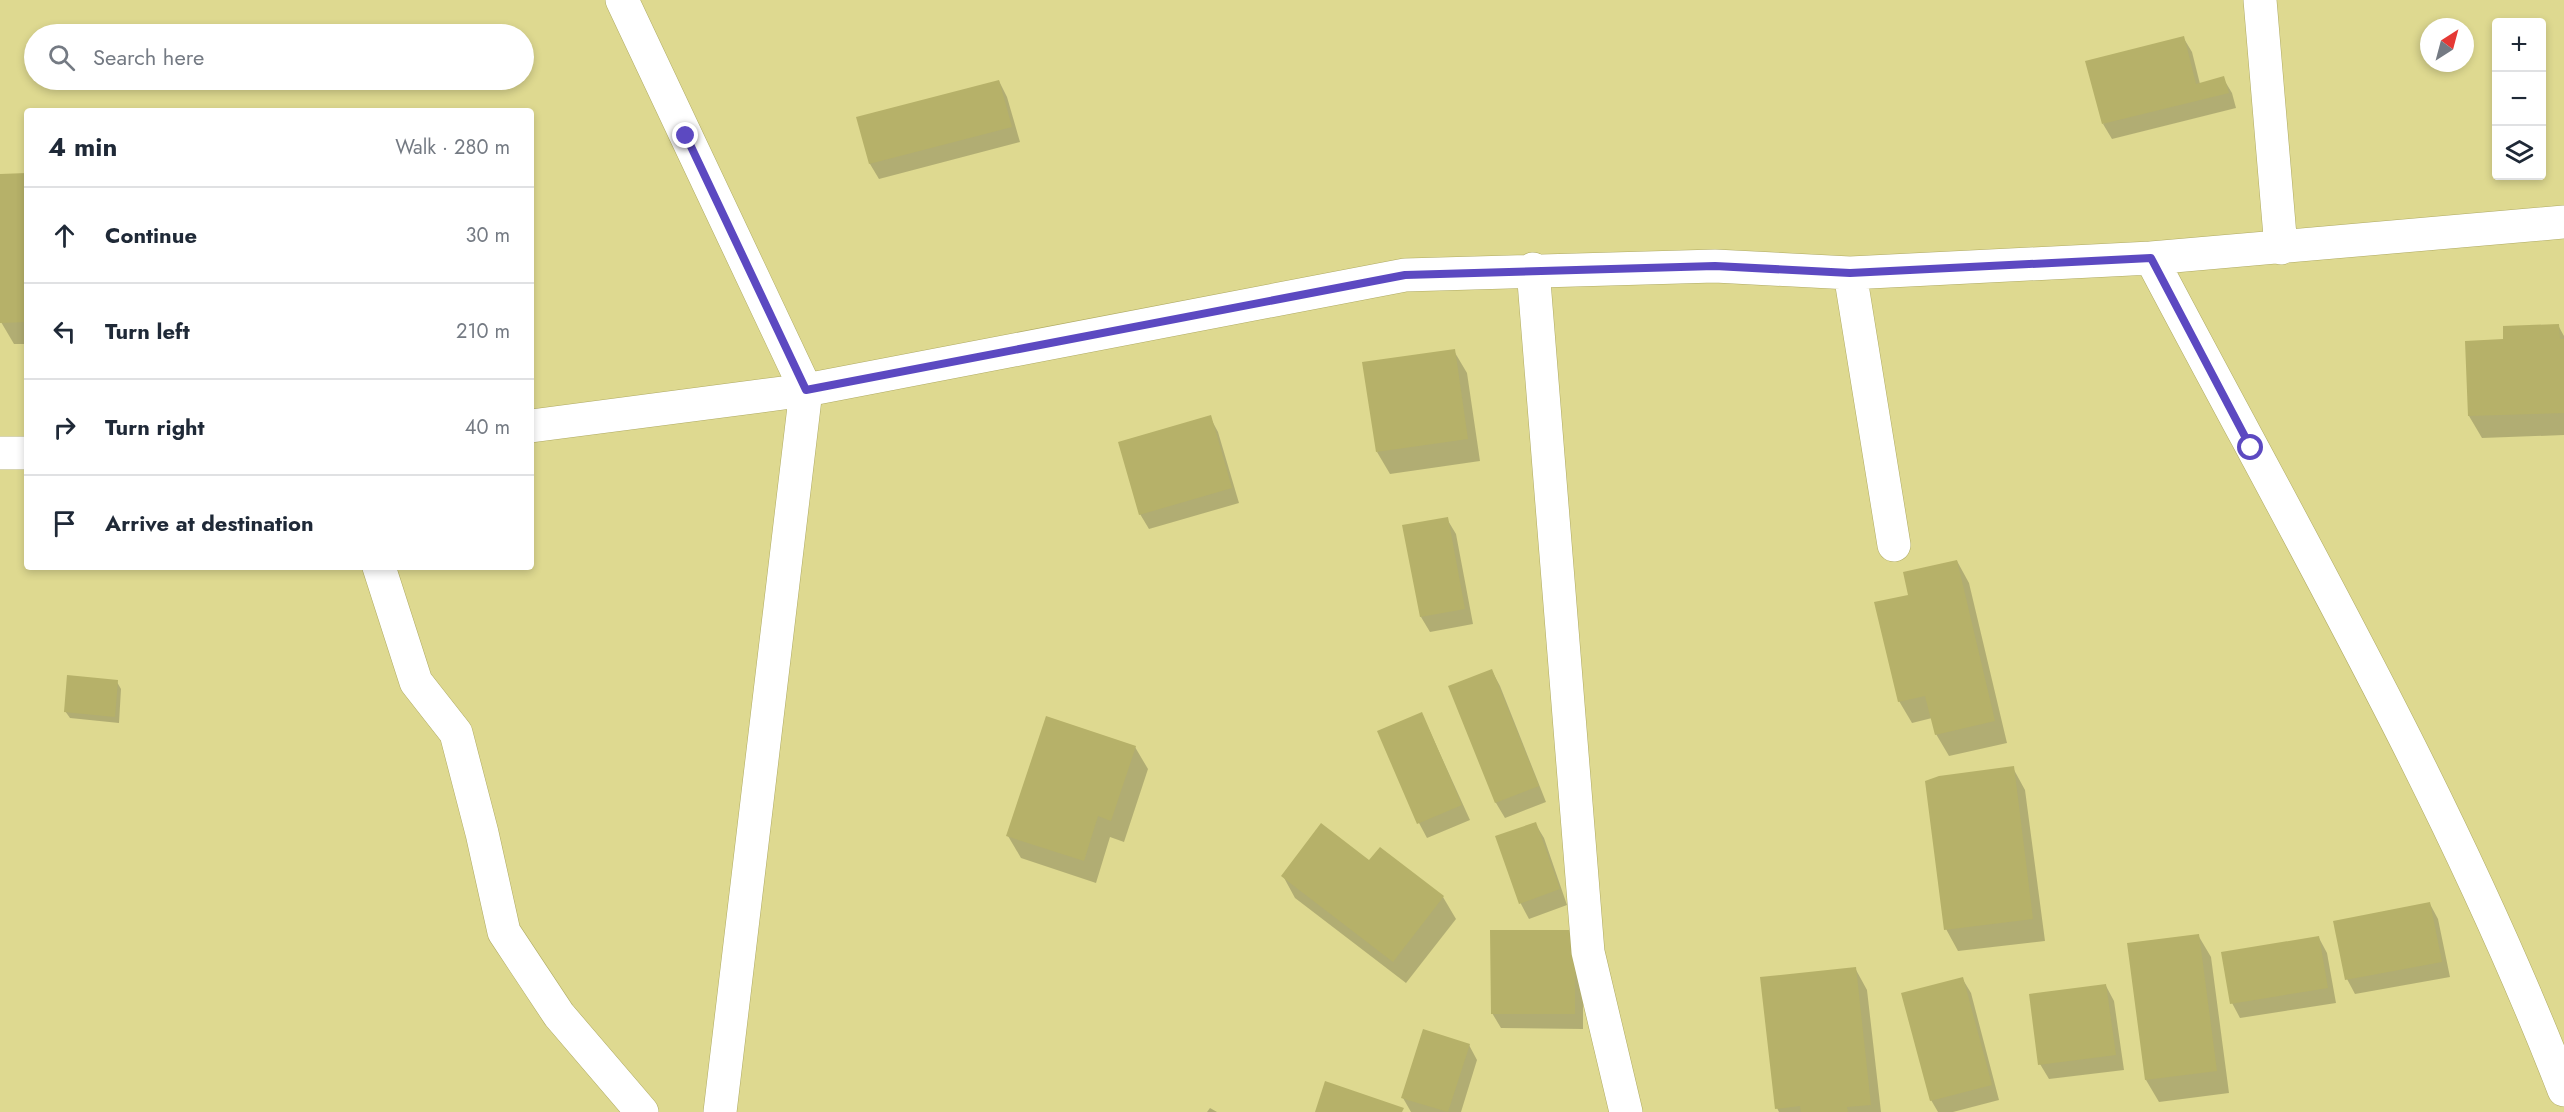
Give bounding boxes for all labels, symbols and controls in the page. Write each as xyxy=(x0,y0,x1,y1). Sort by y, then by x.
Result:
north arrow xyxy=(2420,18,2474,72)
map controls xyxy=(2492,18,2546,180)
button: + xyxy=(2492,18,2546,72)
search box xyxy=(24,24,534,90)
icon: search xyxy=(45,41,78,74)
text: Search here xyxy=(93,41,204,73)
button: − xyxy=(2492,72,2546,126)
route end xyxy=(672,122,698,148)
button: layers xyxy=(2492,126,2546,180)
text: 4 min xyxy=(48,128,117,166)
text: Walk · 280 m xyxy=(395,133,510,162)
icon: ahead xyxy=(48,219,81,252)
text: Continue xyxy=(105,219,197,251)
text: 30 m xyxy=(465,221,510,250)
icon: left xyxy=(48,315,81,348)
text: Turn left xyxy=(105,315,190,347)
text: 210 m xyxy=(456,317,510,346)
icon: right xyxy=(48,411,81,444)
text: Turn right xyxy=(105,411,205,443)
text: 40 m xyxy=(465,413,510,442)
route start xyxy=(2237,434,2263,460)
icon: arrive xyxy=(48,507,81,540)
text: Arrive at destination xyxy=(105,507,314,539)

